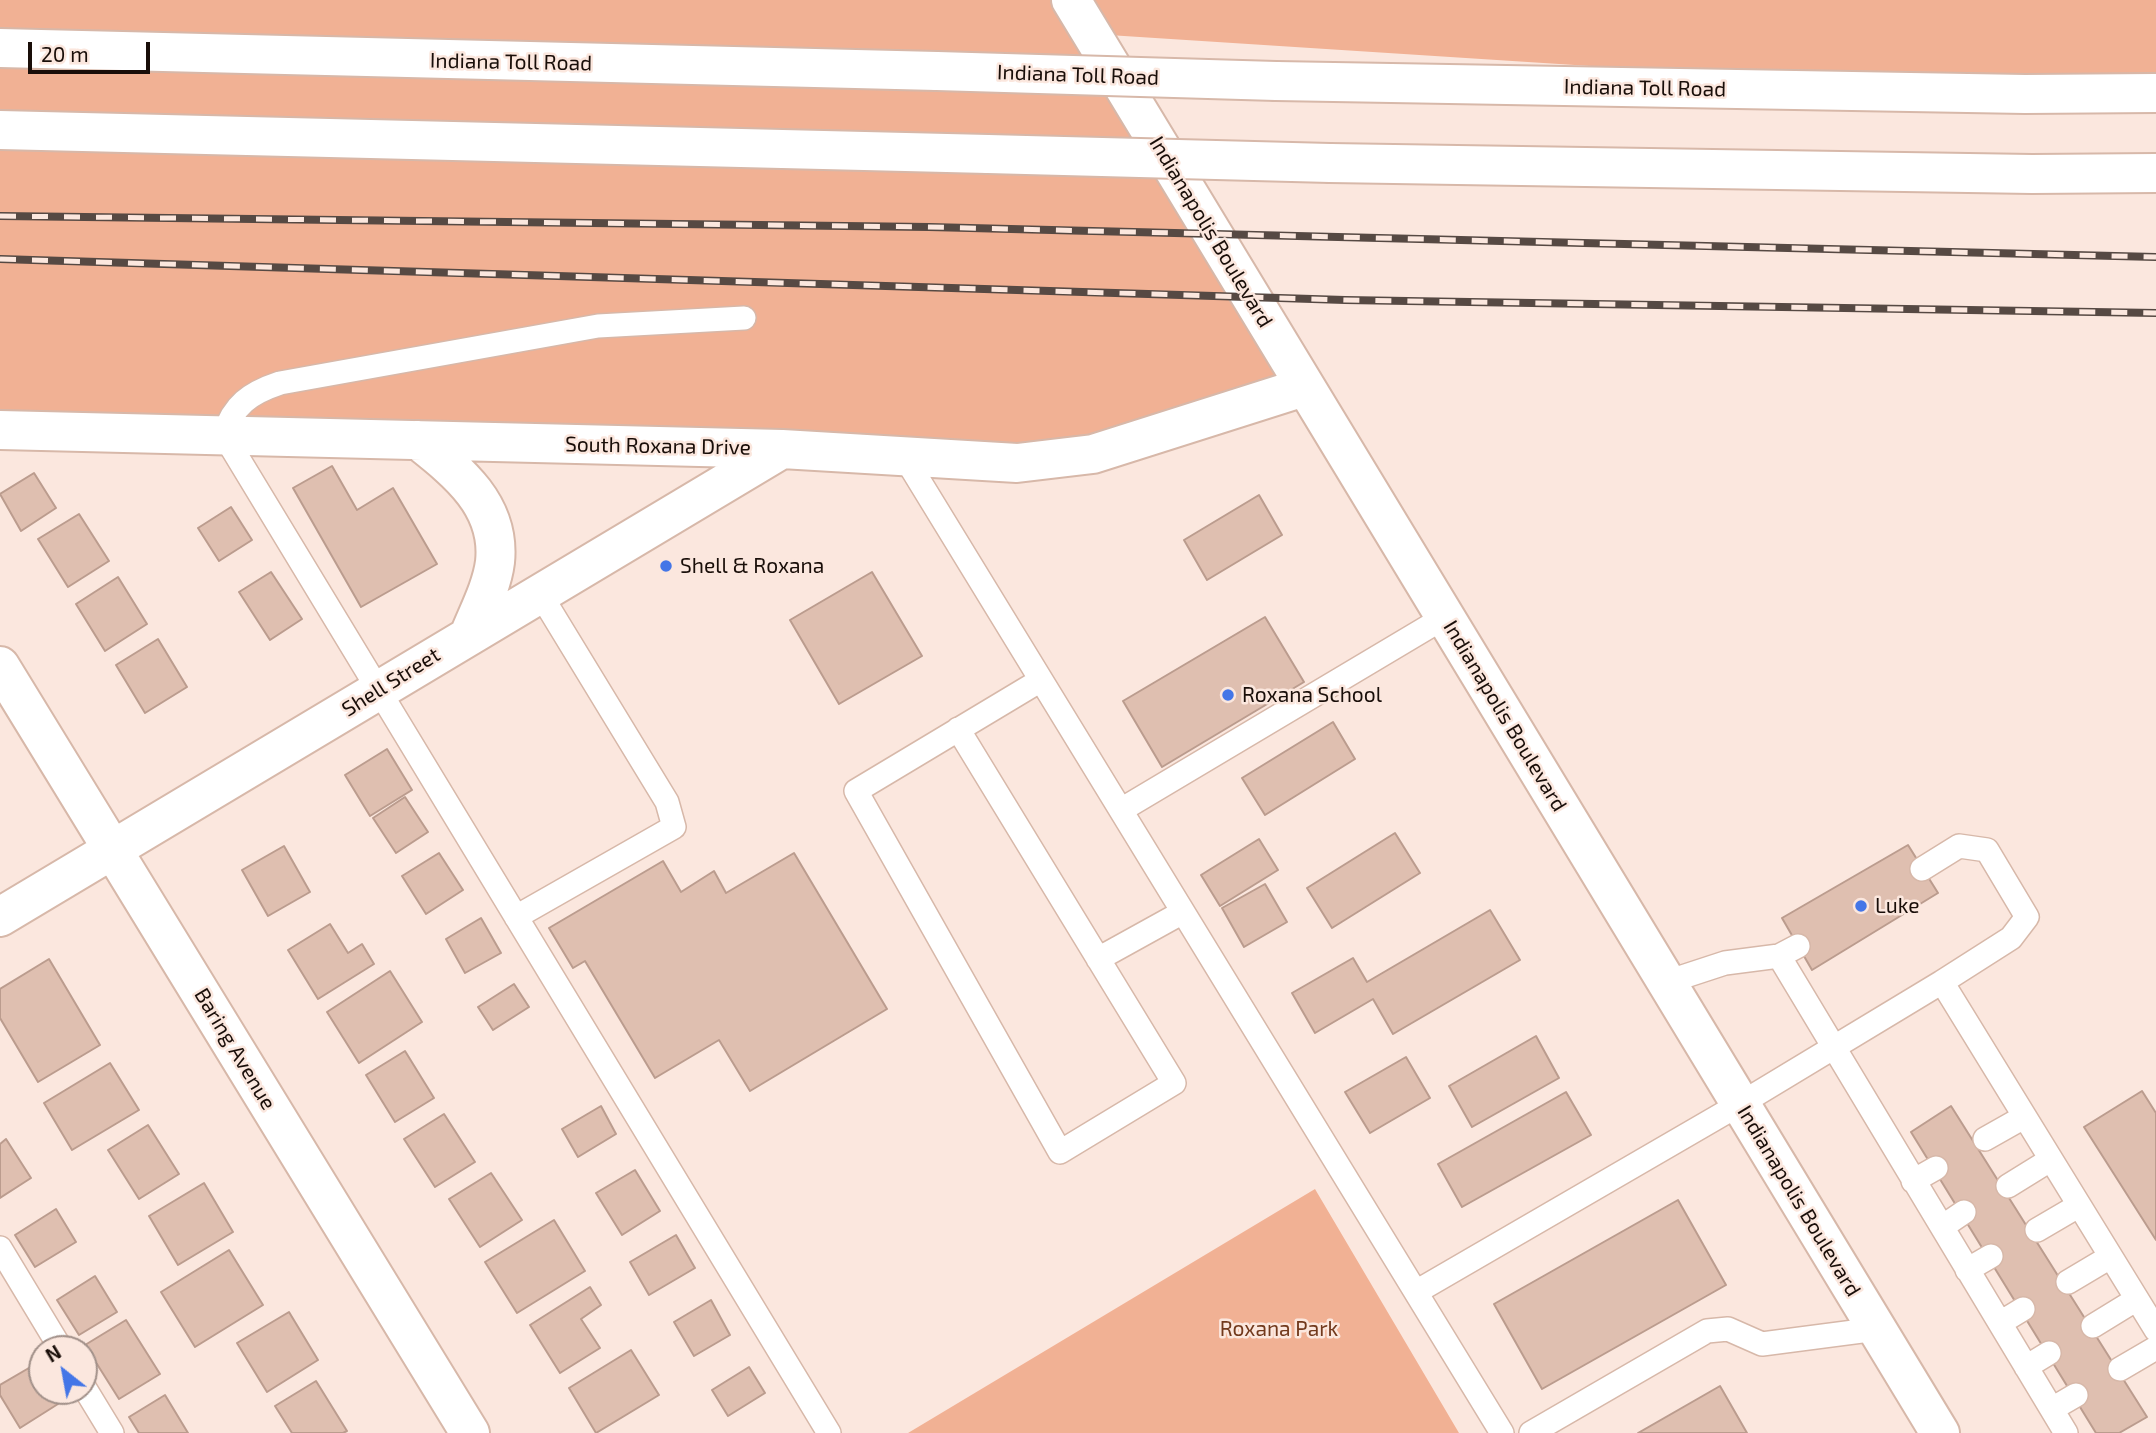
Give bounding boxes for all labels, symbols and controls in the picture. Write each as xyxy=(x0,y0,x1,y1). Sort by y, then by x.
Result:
scale bar xyxy=(32,28,154,72)
text: 20 m xyxy=(41,41,89,66)
street label: Indiana Toll Road xyxy=(430,48,592,76)
street label: Indiana Toll Road xyxy=(997,60,1159,90)
street label: Indiana Toll Road xyxy=(1564,74,1726,102)
street label: Indianapolis Boulevard xyxy=(1144,132,1278,332)
street label: South Roxana Drive xyxy=(565,432,751,460)
place label: Shell & Roxana xyxy=(680,553,824,579)
marker: Shell & Roxana xyxy=(658,558,674,574)
street label: Indianapolis Boulevard xyxy=(1438,616,1572,816)
street label: Shell Street xyxy=(337,642,445,722)
place label: Roxana School xyxy=(1242,682,1382,708)
marker: Roxana School xyxy=(1220,687,1236,703)
place label: Luke xyxy=(1875,893,1919,919)
marker: Luke xyxy=(1853,898,1869,914)
street label: Baring Avenue xyxy=(189,984,281,1114)
street label: Indianapolis Boulevard xyxy=(1732,1101,1866,1301)
park label: Roxana Park xyxy=(1220,1316,1338,1342)
north arrow xyxy=(28,1335,98,1405)
text: N xyxy=(41,1340,65,1367)

